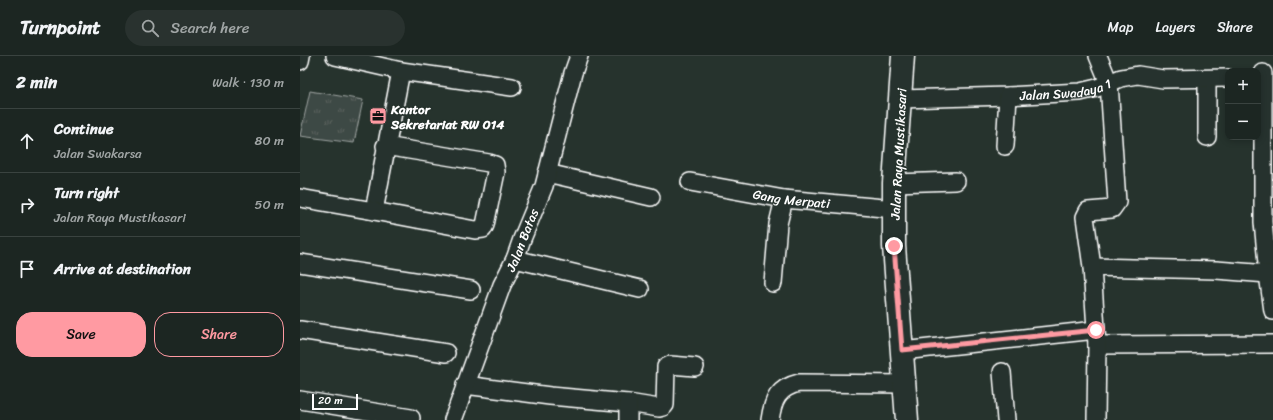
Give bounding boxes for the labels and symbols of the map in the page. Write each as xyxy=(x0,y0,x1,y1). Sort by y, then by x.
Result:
street label: Jalan Swadaya 1 xyxy=(1018,72,1116,107)
street label: Jalan Raya Mustikasari xyxy=(884,87,913,221)
place label: Kantor Sekretariat RW 014 xyxy=(390,98,505,136)
office icon: Kantor Sekretariat RW 014 xyxy=(368,106,388,126)
street label: Gang Merpati xyxy=(751,183,831,215)
street label: Jalan Batas xyxy=(499,204,546,277)
route end xyxy=(885,237,903,255)
route start xyxy=(1087,321,1105,339)
scale bar xyxy=(312,392,358,411)

